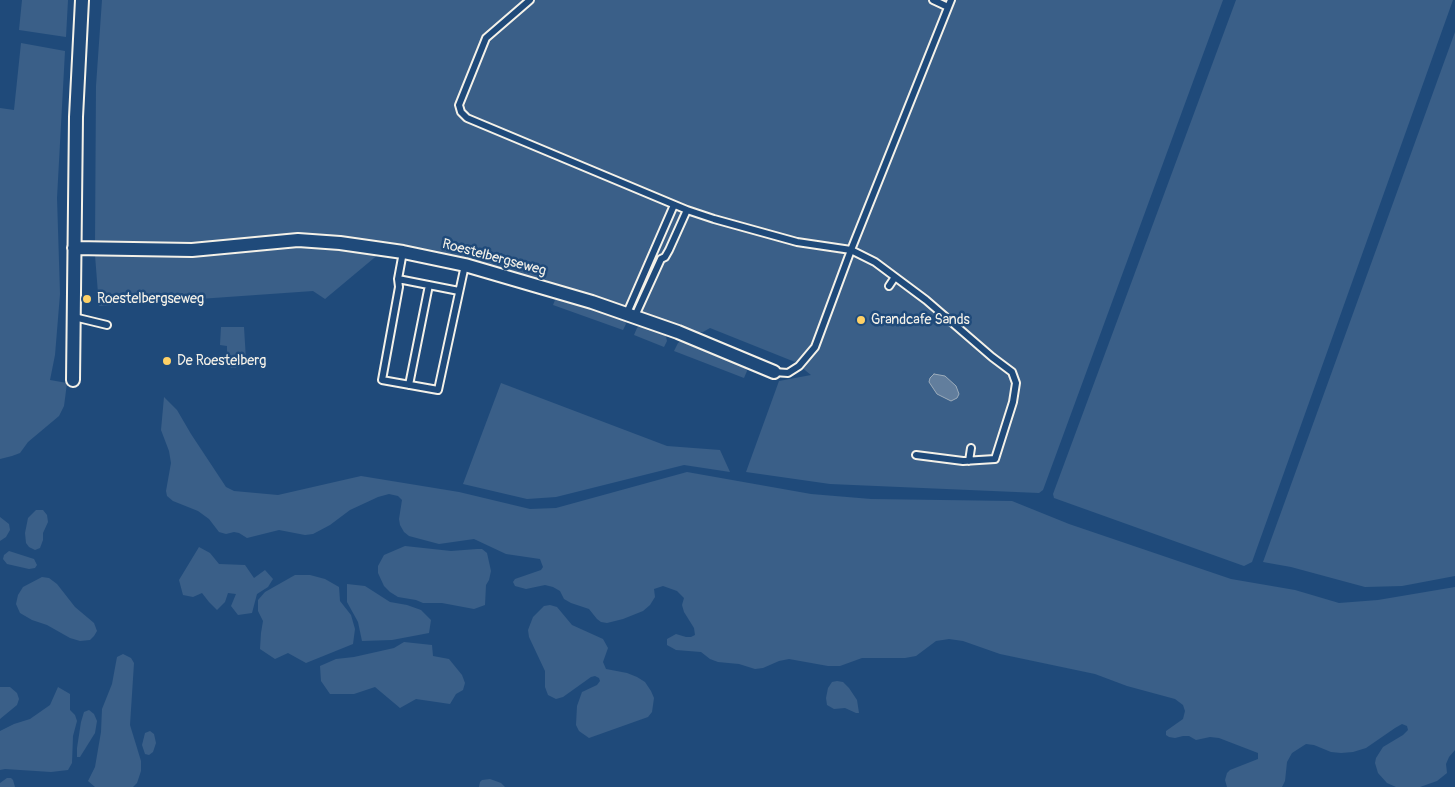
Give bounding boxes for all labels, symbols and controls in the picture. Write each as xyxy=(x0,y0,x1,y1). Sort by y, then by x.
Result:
street label: Roestelbergseweg xyxy=(440,236,548,280)
place label: Roestelbergseweg xyxy=(97,291,204,307)
marker: Roestelbergseweg xyxy=(81,293,93,305)
place label: Grandcafe Sands xyxy=(871,312,970,328)
marker: Grandcafe Sands xyxy=(855,314,867,326)
place label: De Roestelberg xyxy=(177,353,266,369)
marker: De Roestelberg xyxy=(161,355,173,367)

